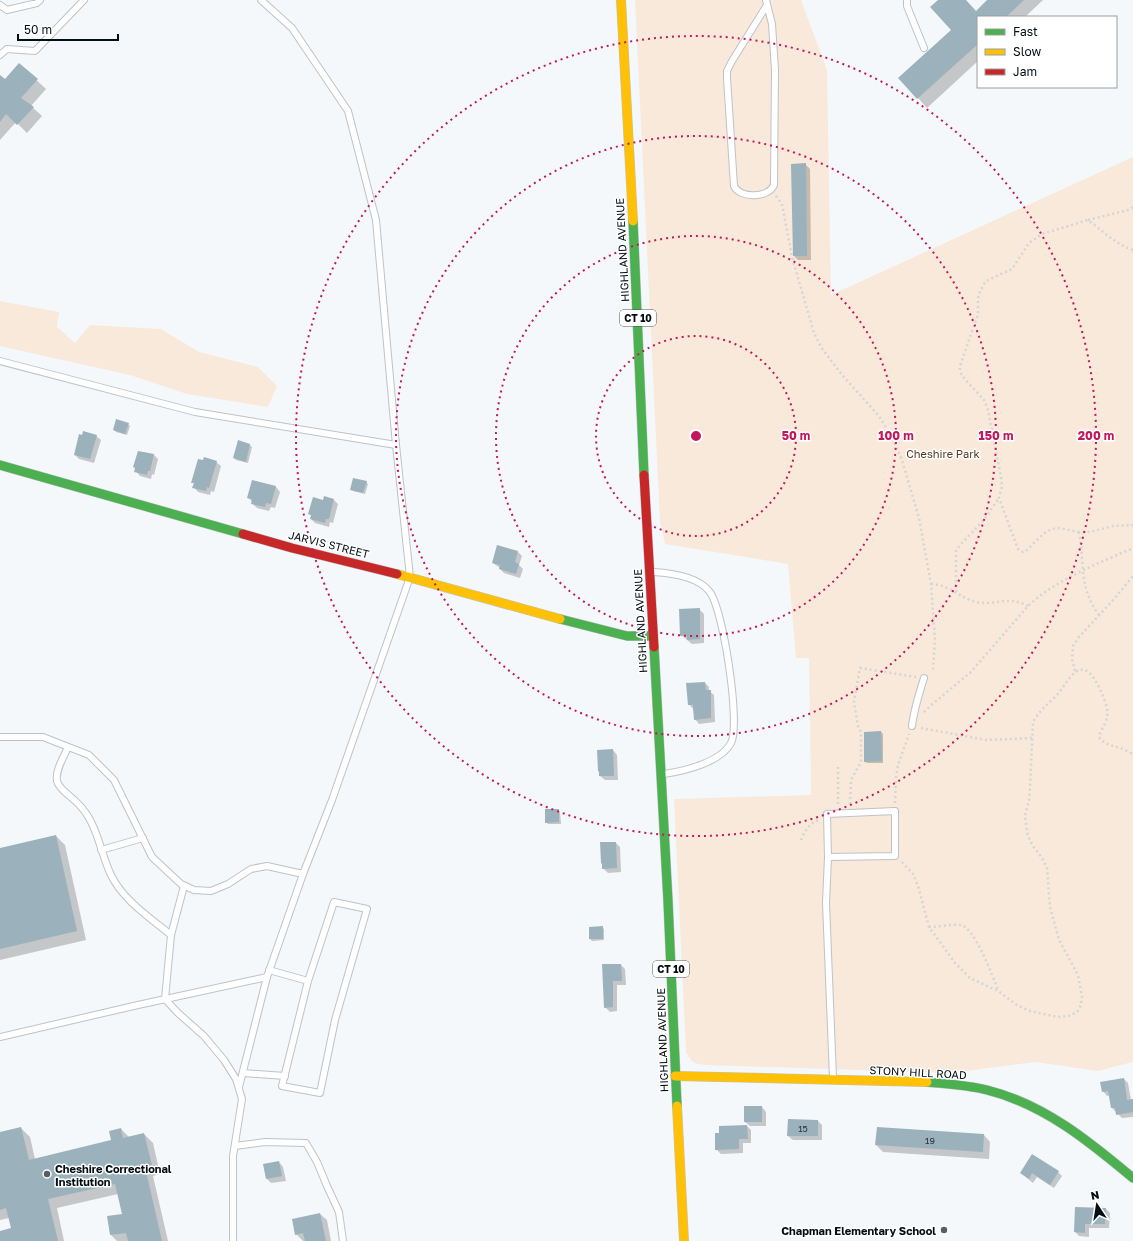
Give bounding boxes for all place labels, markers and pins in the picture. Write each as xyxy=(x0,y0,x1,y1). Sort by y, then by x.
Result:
centre of rings xyxy=(689,429,703,443)
place label: Cheshire Correctional Institution xyxy=(55,1162,172,1188)
marker: Cheshire Correctional Institution xyxy=(42,1169,52,1179)
place label: Chapman Elementary School xyxy=(781,1224,936,1237)
marker: Chapman Elementary School xyxy=(939,1225,949,1235)

